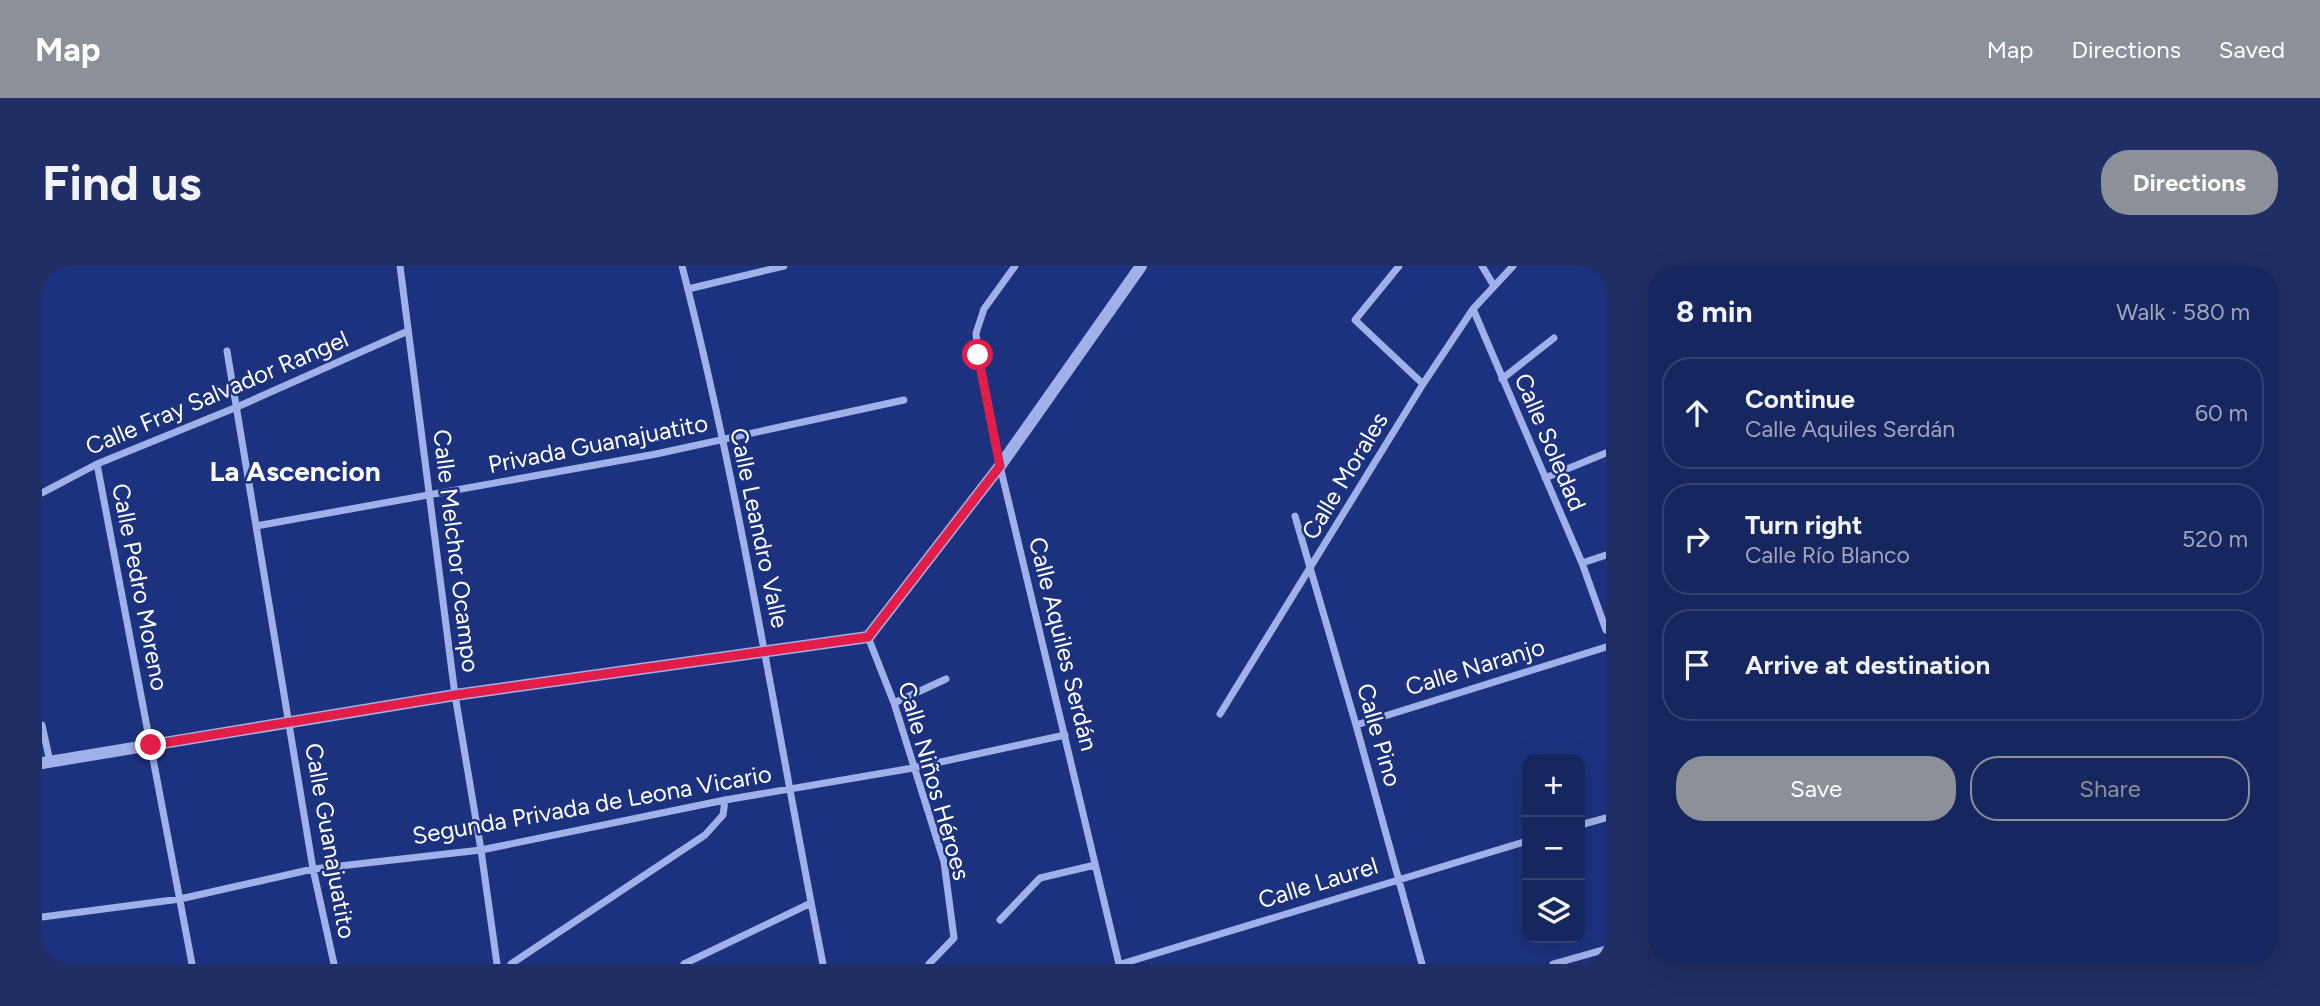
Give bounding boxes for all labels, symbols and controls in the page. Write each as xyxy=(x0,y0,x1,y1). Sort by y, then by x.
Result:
text: Map xyxy=(35,30,101,69)
text: Map xyxy=(1987,35,2033,64)
text: Directions xyxy=(2071,35,2181,64)
text: Saved xyxy=(2219,35,2285,64)
button: Directions xyxy=(2101,150,2278,215)
text: Find us xyxy=(42,153,201,212)
text: 8 min xyxy=(1676,293,1753,330)
text: Walk · 580 m xyxy=(2116,298,2250,326)
street label: Calle Fray Salvador Rangel xyxy=(81,324,352,461)
route start xyxy=(962,339,993,370)
street label: Calle Soledad xyxy=(1508,369,1592,515)
text: Continue xyxy=(1745,383,1855,415)
icon: ahead xyxy=(1678,394,1716,432)
text: 60 m xyxy=(2195,399,2248,427)
street label: Calle Morales xyxy=(1295,407,1394,545)
street label: Privada Guanajuatito xyxy=(486,408,710,479)
text: Calle Aquiles Serdán xyxy=(1745,415,1955,443)
street label: Calle Leandro Valle xyxy=(724,425,795,631)
street label: Calle Melchor Ocampo xyxy=(427,428,486,674)
district label: La Ascencion xyxy=(209,454,381,488)
street label: Calle Pedro Moreno xyxy=(106,481,175,693)
text: Turn right xyxy=(1745,509,1862,541)
icon: right xyxy=(1678,520,1716,558)
text: 520 m xyxy=(2182,525,2248,553)
street label: Calle Aquiles Serdán xyxy=(1023,534,1104,754)
text: Calle Río Blanco xyxy=(1745,541,1910,569)
street label: Calle Naranjo xyxy=(1402,632,1548,701)
icon: arrive xyxy=(1678,646,1716,684)
text: Arrive at destination xyxy=(1745,649,1990,681)
street label: Calle Niños Héroes xyxy=(892,678,977,883)
street label: Calle Pino xyxy=(1351,680,1408,790)
route end xyxy=(135,729,166,760)
street label: Calle Guanajuatito xyxy=(299,741,362,941)
map controls xyxy=(1522,754,1585,943)
button: + xyxy=(1522,754,1585,817)
button: Save xyxy=(1676,756,1956,821)
button: Share xyxy=(1970,756,2250,821)
street label: Segunda Privada de Leona Vicario xyxy=(410,759,774,850)
button: − xyxy=(1522,817,1585,880)
street label: Calle Laurel xyxy=(1254,851,1381,914)
button: layers xyxy=(1522,880,1585,943)

